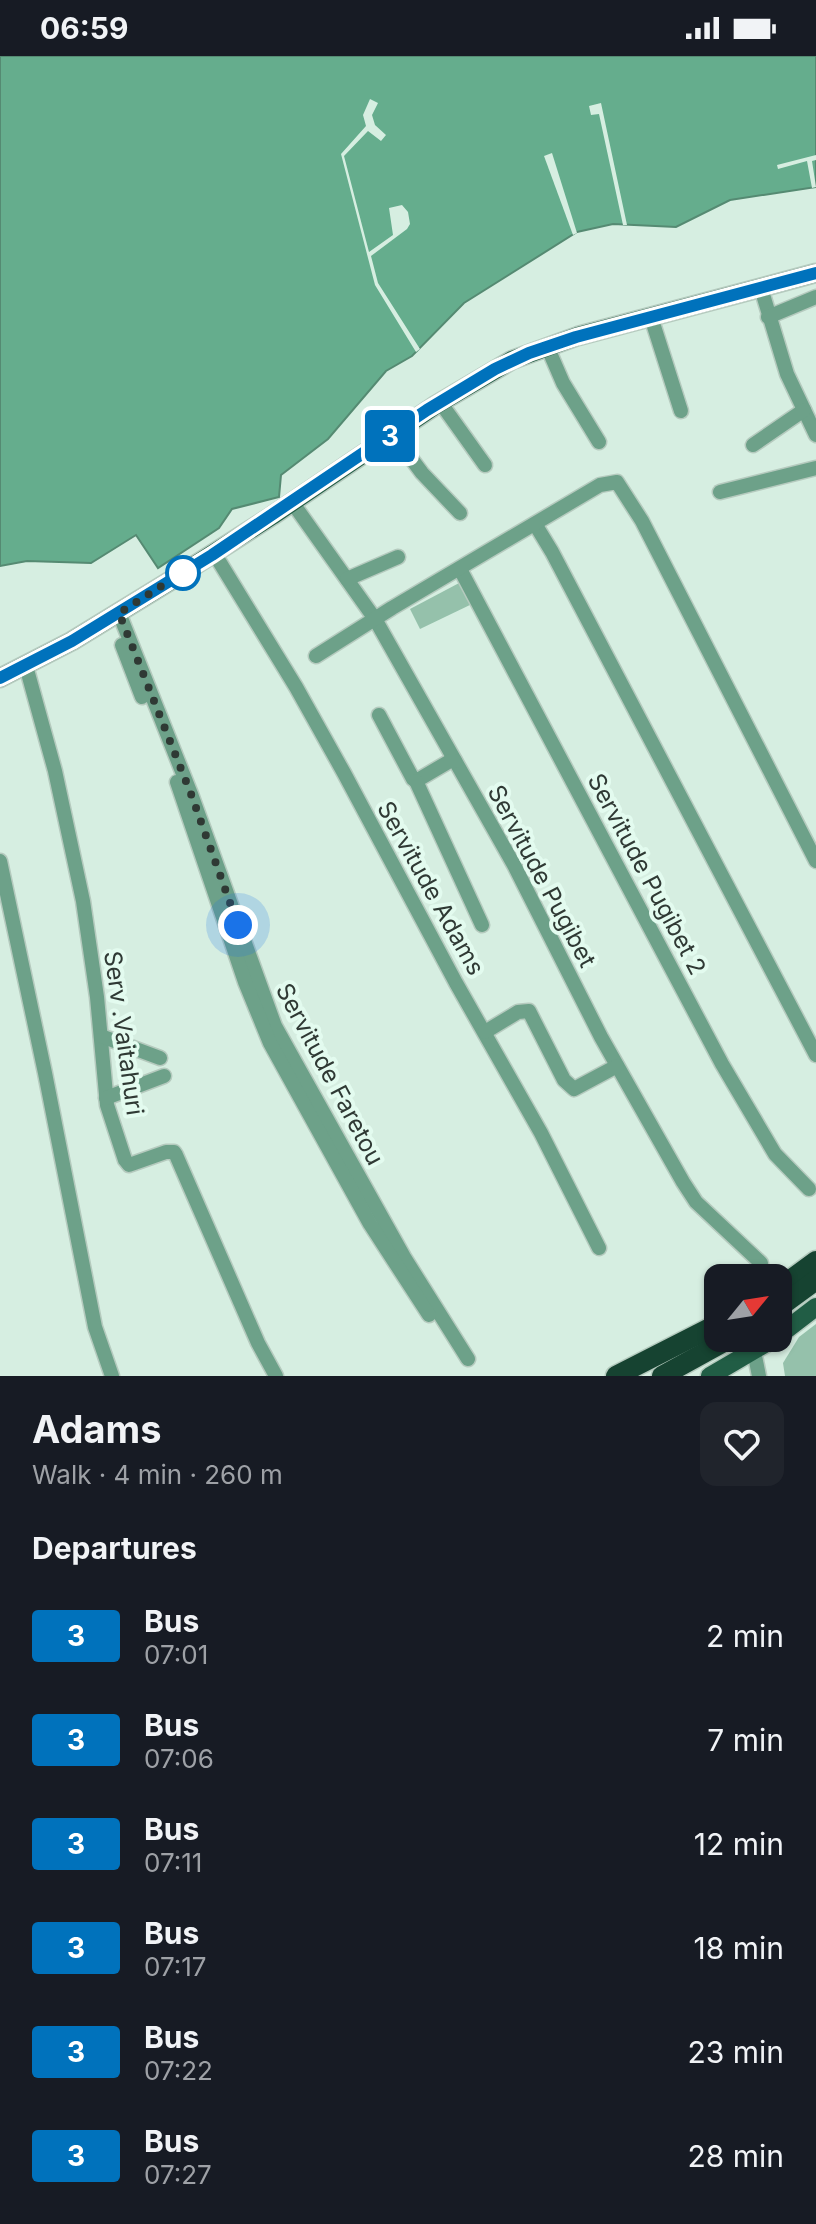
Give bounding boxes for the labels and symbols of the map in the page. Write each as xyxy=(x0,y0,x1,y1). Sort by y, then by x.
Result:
line badge: 3 xyxy=(364,410,416,462)
unlabelled marker xyxy=(166,556,200,590)
street label: Servitude Pugibet 2 xyxy=(582,768,712,980)
street label: Servitude Pugibet xyxy=(482,780,602,972)
street label: Servitude Adams xyxy=(371,796,491,980)
your location xyxy=(218,905,258,945)
street label: Serv .Vaitahuri xyxy=(98,949,150,1117)
street label: Servitude Faretou xyxy=(270,978,390,1170)
north arrow xyxy=(704,1264,792,1352)

